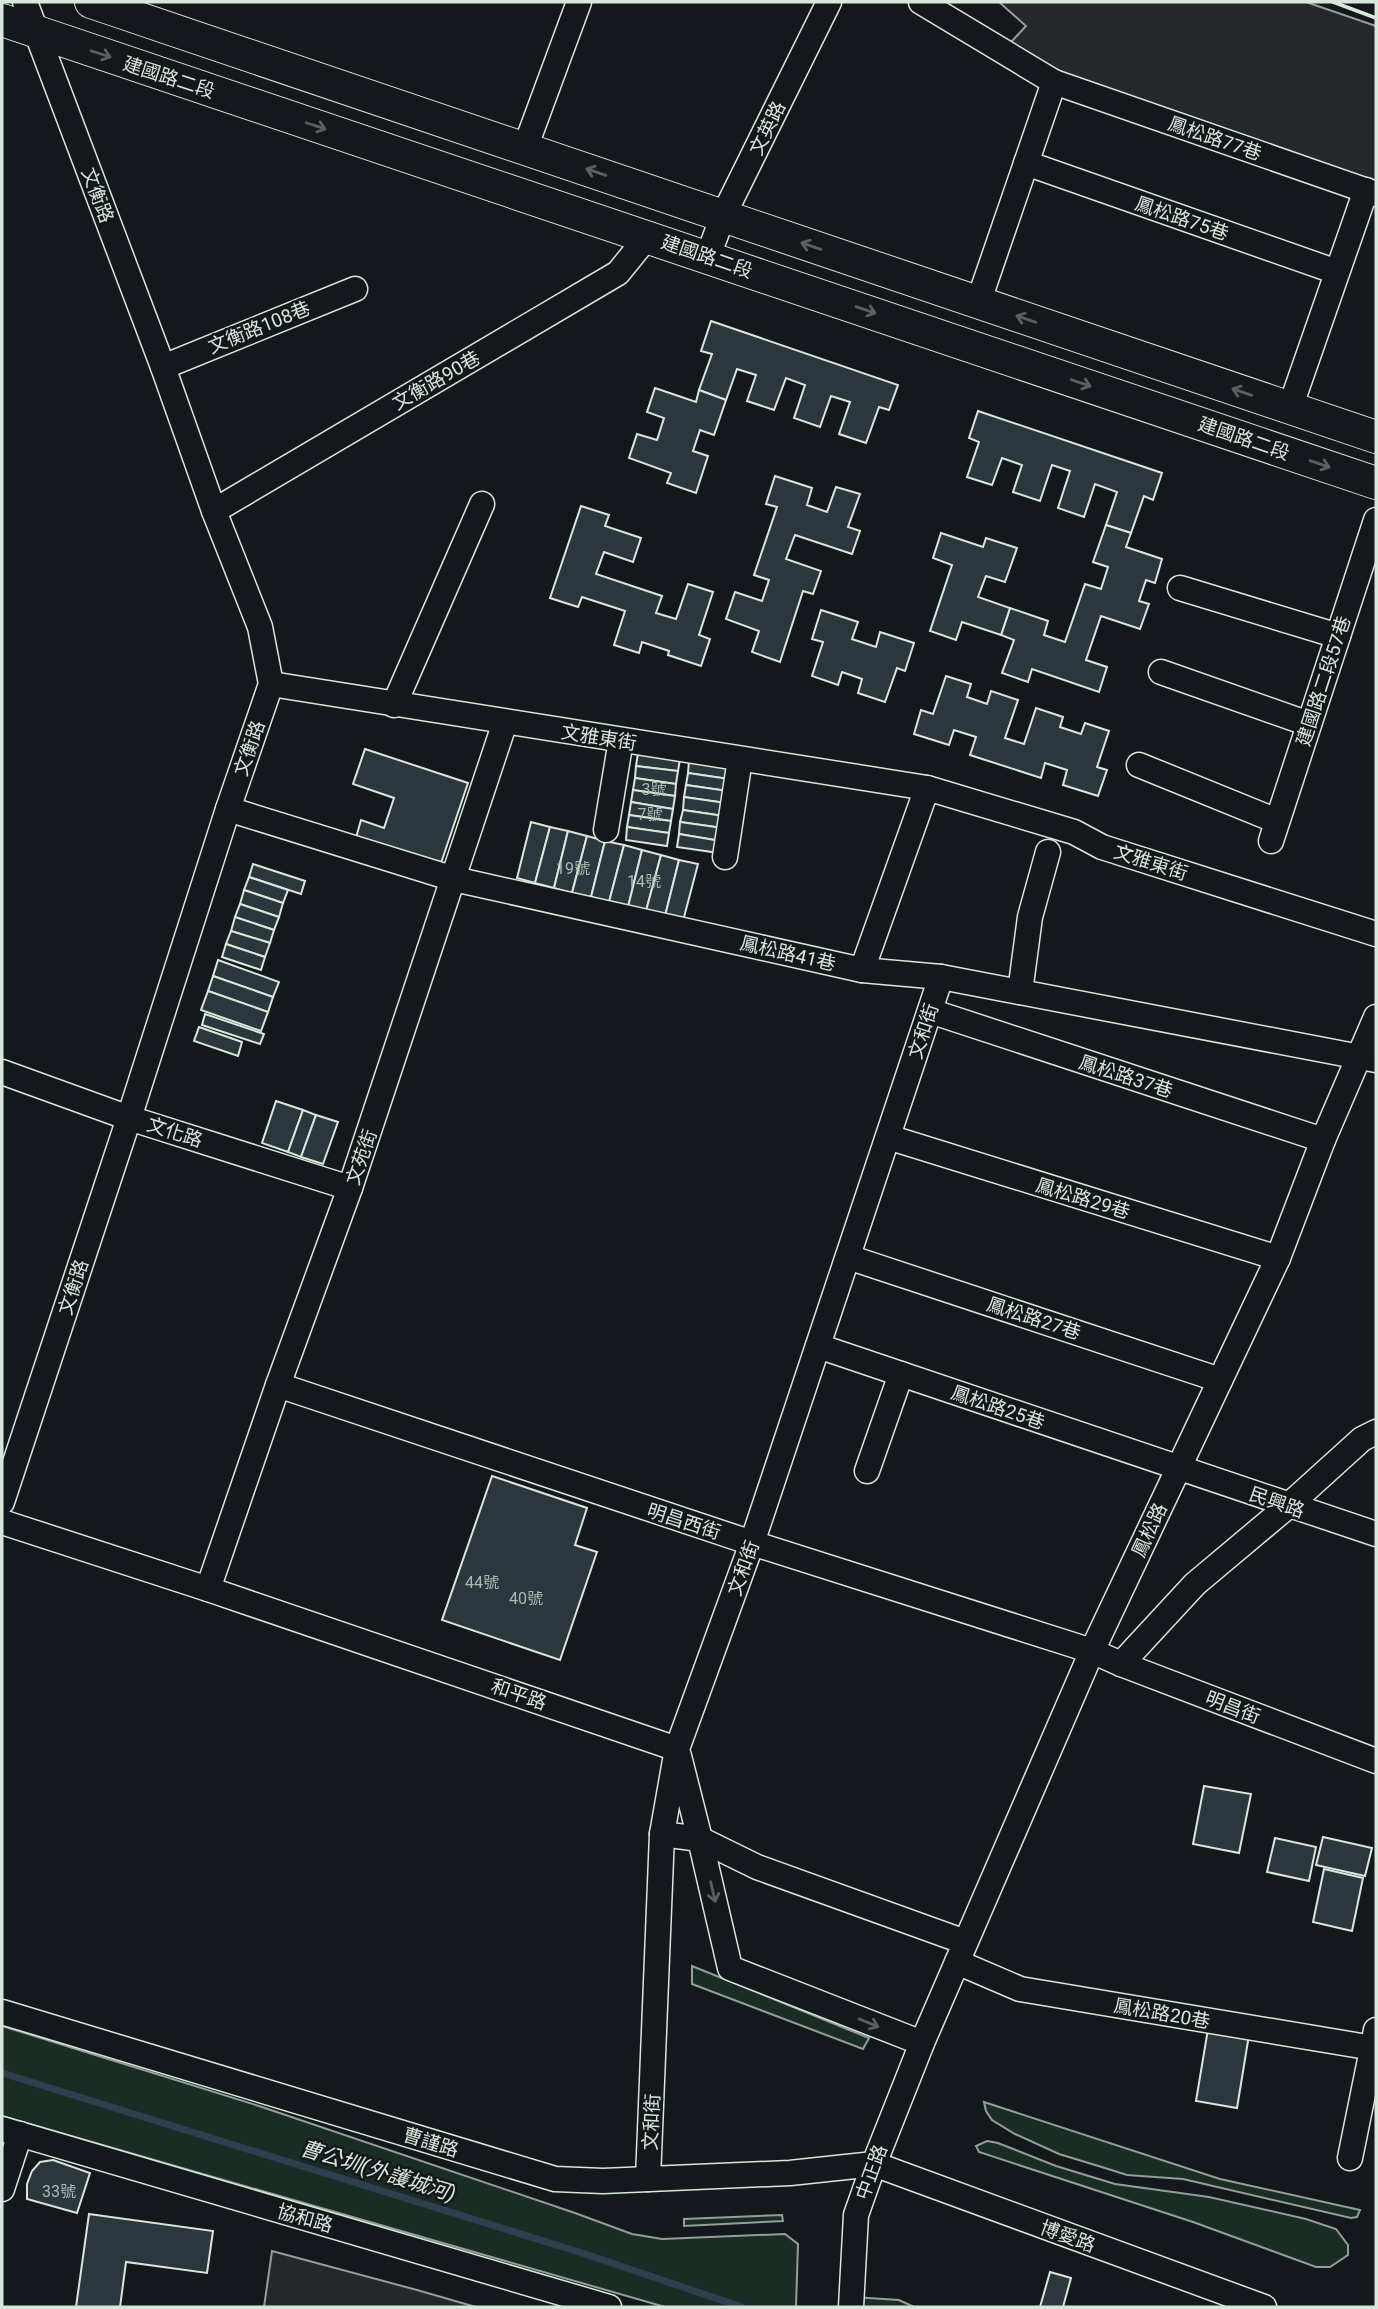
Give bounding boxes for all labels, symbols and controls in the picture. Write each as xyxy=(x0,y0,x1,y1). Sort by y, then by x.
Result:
one-way arrow xyxy=(89,49,111,61)
street label: 建國路二段 xyxy=(120,52,218,103)
street label: 文英路 xyxy=(745,98,790,159)
street label: 鳳松路77巷 xyxy=(1165,112,1265,165)
one-way arrow xyxy=(305,121,327,133)
street label: 文衡路 xyxy=(77,164,118,226)
one-way arrow xyxy=(585,165,607,178)
street label: 鳳松路75巷 xyxy=(1132,192,1232,245)
street label: 建國路二段 xyxy=(658,230,756,283)
one-way arrow xyxy=(800,239,822,252)
street label: 文衡路108巷 xyxy=(205,297,314,358)
one-way arrow xyxy=(854,305,876,317)
one-way arrow xyxy=(1016,312,1038,324)
street label: 文衡路90巷 xyxy=(388,346,484,415)
one-way arrow xyxy=(1070,378,1092,390)
one-way arrow xyxy=(1231,385,1253,397)
street label: 建國路二段 xyxy=(1195,412,1293,465)
one-way arrow xyxy=(1308,459,1330,471)
street label: 建國路二段57巷 xyxy=(1292,613,1355,749)
street label: 文衡路 xyxy=(229,717,270,779)
street label: 文雅東街 xyxy=(560,720,638,755)
house number: 3號 xyxy=(642,780,667,799)
house number: 7號 xyxy=(638,805,663,824)
street label: 文雅東街 xyxy=(1111,840,1191,885)
house number: 19號 xyxy=(556,859,590,878)
house number: 14號 xyxy=(627,872,661,891)
street label: 鳳松路41巷 xyxy=(738,931,838,976)
street label: 文和街 xyxy=(904,1000,943,1062)
street label: 鳳松路37巷 xyxy=(1076,1050,1176,1102)
street label: 文化路 xyxy=(144,1113,206,1152)
street label: 文苑街 xyxy=(341,1126,382,1188)
street label: 鳳松路29巷 xyxy=(1033,1173,1133,1224)
street label: 文衡路 xyxy=(54,1256,93,1318)
street label: 鳳松路27巷 xyxy=(984,1292,1084,1344)
street label: 鳳松路25巷 xyxy=(948,1381,1048,1434)
street label: 民興路 xyxy=(1246,1482,1308,1523)
street label: 明昌西街 xyxy=(644,1499,724,1544)
street label: 鳳松路 xyxy=(1127,1500,1172,1561)
street label: 文和街 xyxy=(723,1537,764,1599)
house number: 44號 xyxy=(465,1573,499,1592)
house number: 40號 xyxy=(509,1589,543,1608)
street label: 和平路 xyxy=(488,1674,550,1715)
street label: 明昌街 xyxy=(1202,1687,1264,1728)
one-way arrow xyxy=(706,1880,720,1903)
street label: 鳳松路20巷 xyxy=(1112,1994,1212,2033)
one-way arrow xyxy=(858,2017,880,2030)
street label: 文和街 xyxy=(639,2093,664,2151)
street label: 曹謹路 xyxy=(400,2123,461,2162)
water label: 曹公圳(外護城河) xyxy=(297,2136,459,2206)
street label: 中正路 xyxy=(851,2141,892,2203)
house number: 33號 xyxy=(42,2182,76,2201)
street label: 協和路 xyxy=(274,2200,335,2237)
street label: 博愛路 xyxy=(1037,2216,1099,2257)

